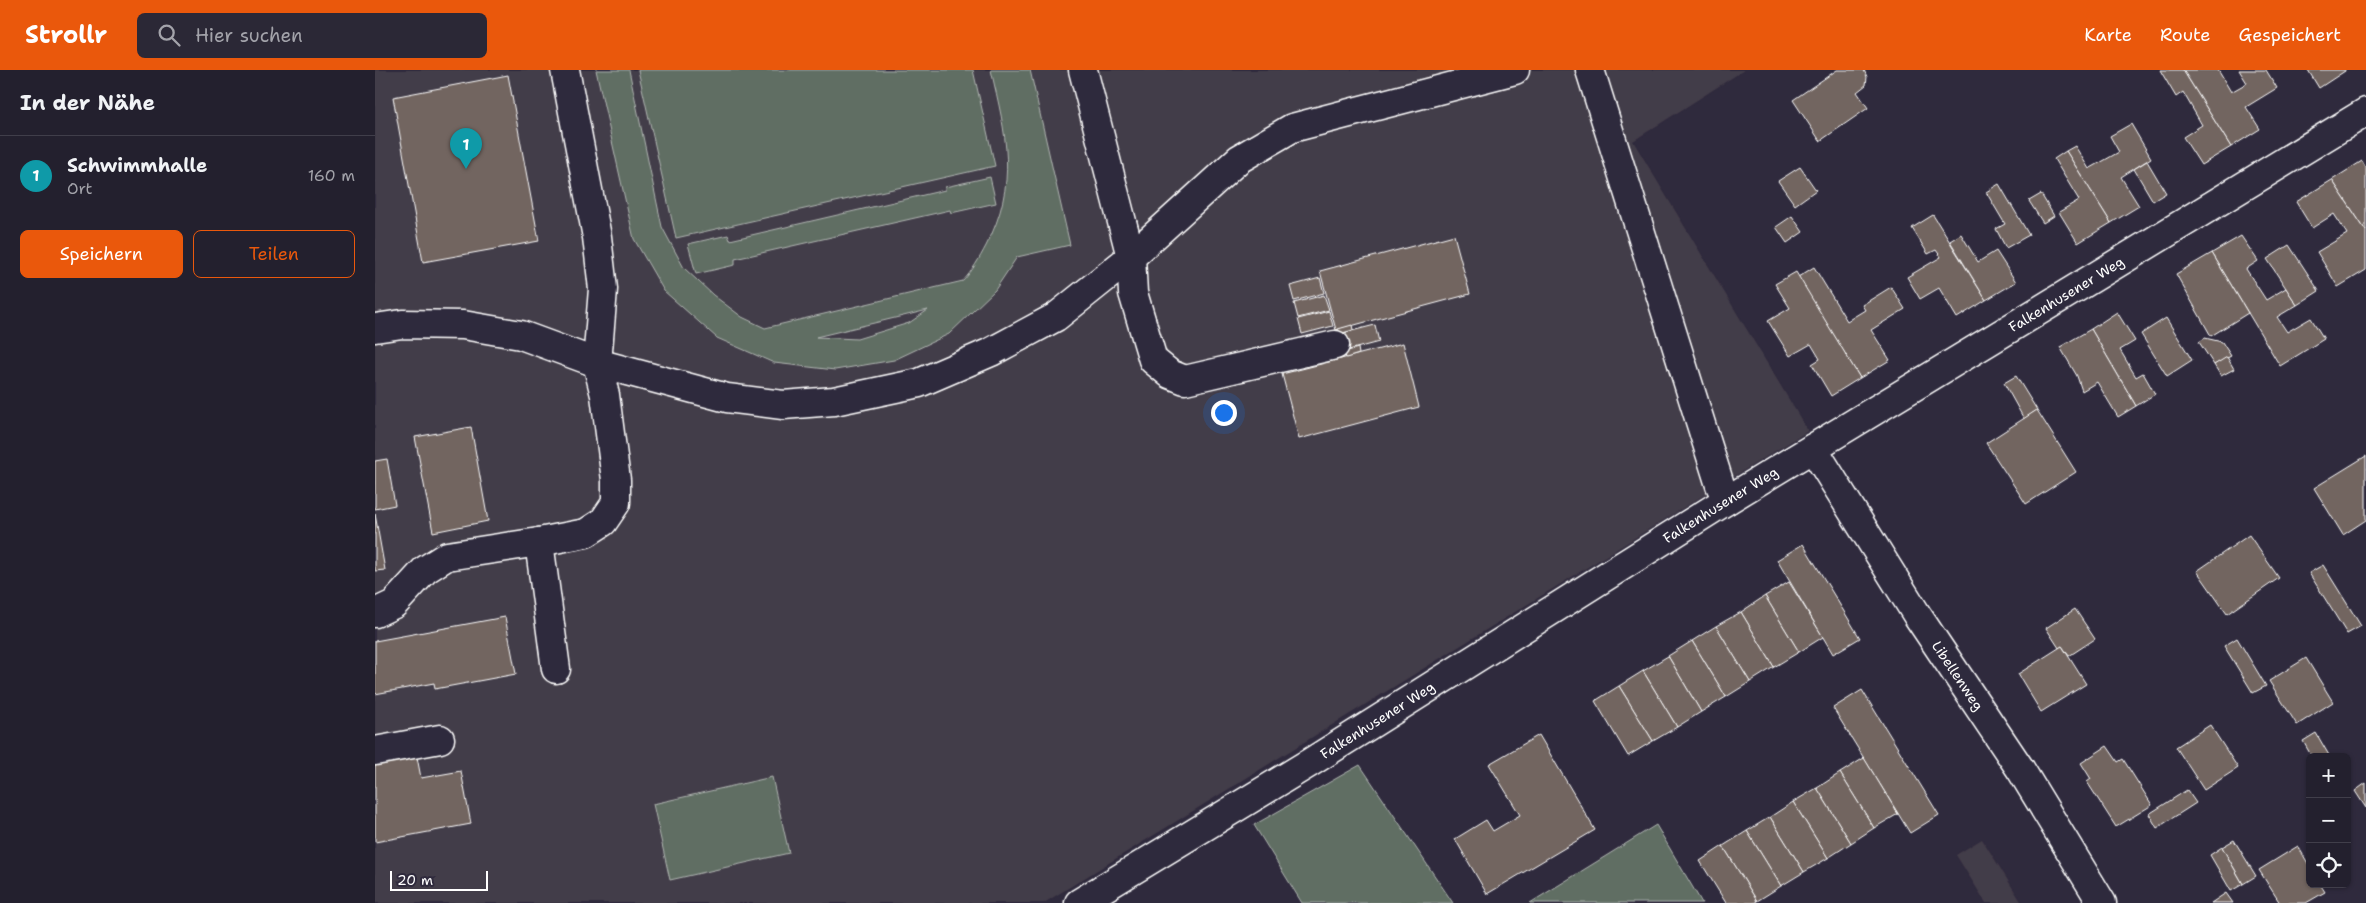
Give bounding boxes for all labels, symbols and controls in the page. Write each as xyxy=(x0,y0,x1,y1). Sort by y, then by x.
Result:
search box xyxy=(137,13,487,58)
text: Strollr xyxy=(25,19,107,51)
icon: search xyxy=(155,21,183,49)
text: Hier suchen xyxy=(195,23,303,48)
text: Karte xyxy=(2084,23,2132,47)
text: Route xyxy=(2160,23,2211,47)
text: Gespeichert xyxy=(2239,23,2341,47)
text: In der Nähe xyxy=(20,89,155,117)
pin: 1 xyxy=(450,128,482,169)
text: Schwimmhalle xyxy=(67,153,207,178)
text: 1 xyxy=(32,165,40,186)
text: 160 m xyxy=(308,165,355,186)
text: Ort xyxy=(67,178,93,199)
button: Speichern xyxy=(20,230,183,278)
button: Teilen xyxy=(193,230,355,278)
street label: Falkenhusener Weg xyxy=(2005,252,2127,336)
your location xyxy=(1211,400,1237,426)
street label: Falkenhusener Weg xyxy=(1660,463,1781,547)
street label: Libellenweg xyxy=(1928,638,1988,714)
street label: Falkenhusener Weg xyxy=(1317,677,1438,763)
map controls xyxy=(2306,753,2351,888)
button: + xyxy=(2306,753,2351,798)
button: − xyxy=(2306,798,2351,843)
button: locate xyxy=(2306,843,2351,888)
scale bar xyxy=(390,868,487,891)
text: 20 m xyxy=(397,871,433,889)

